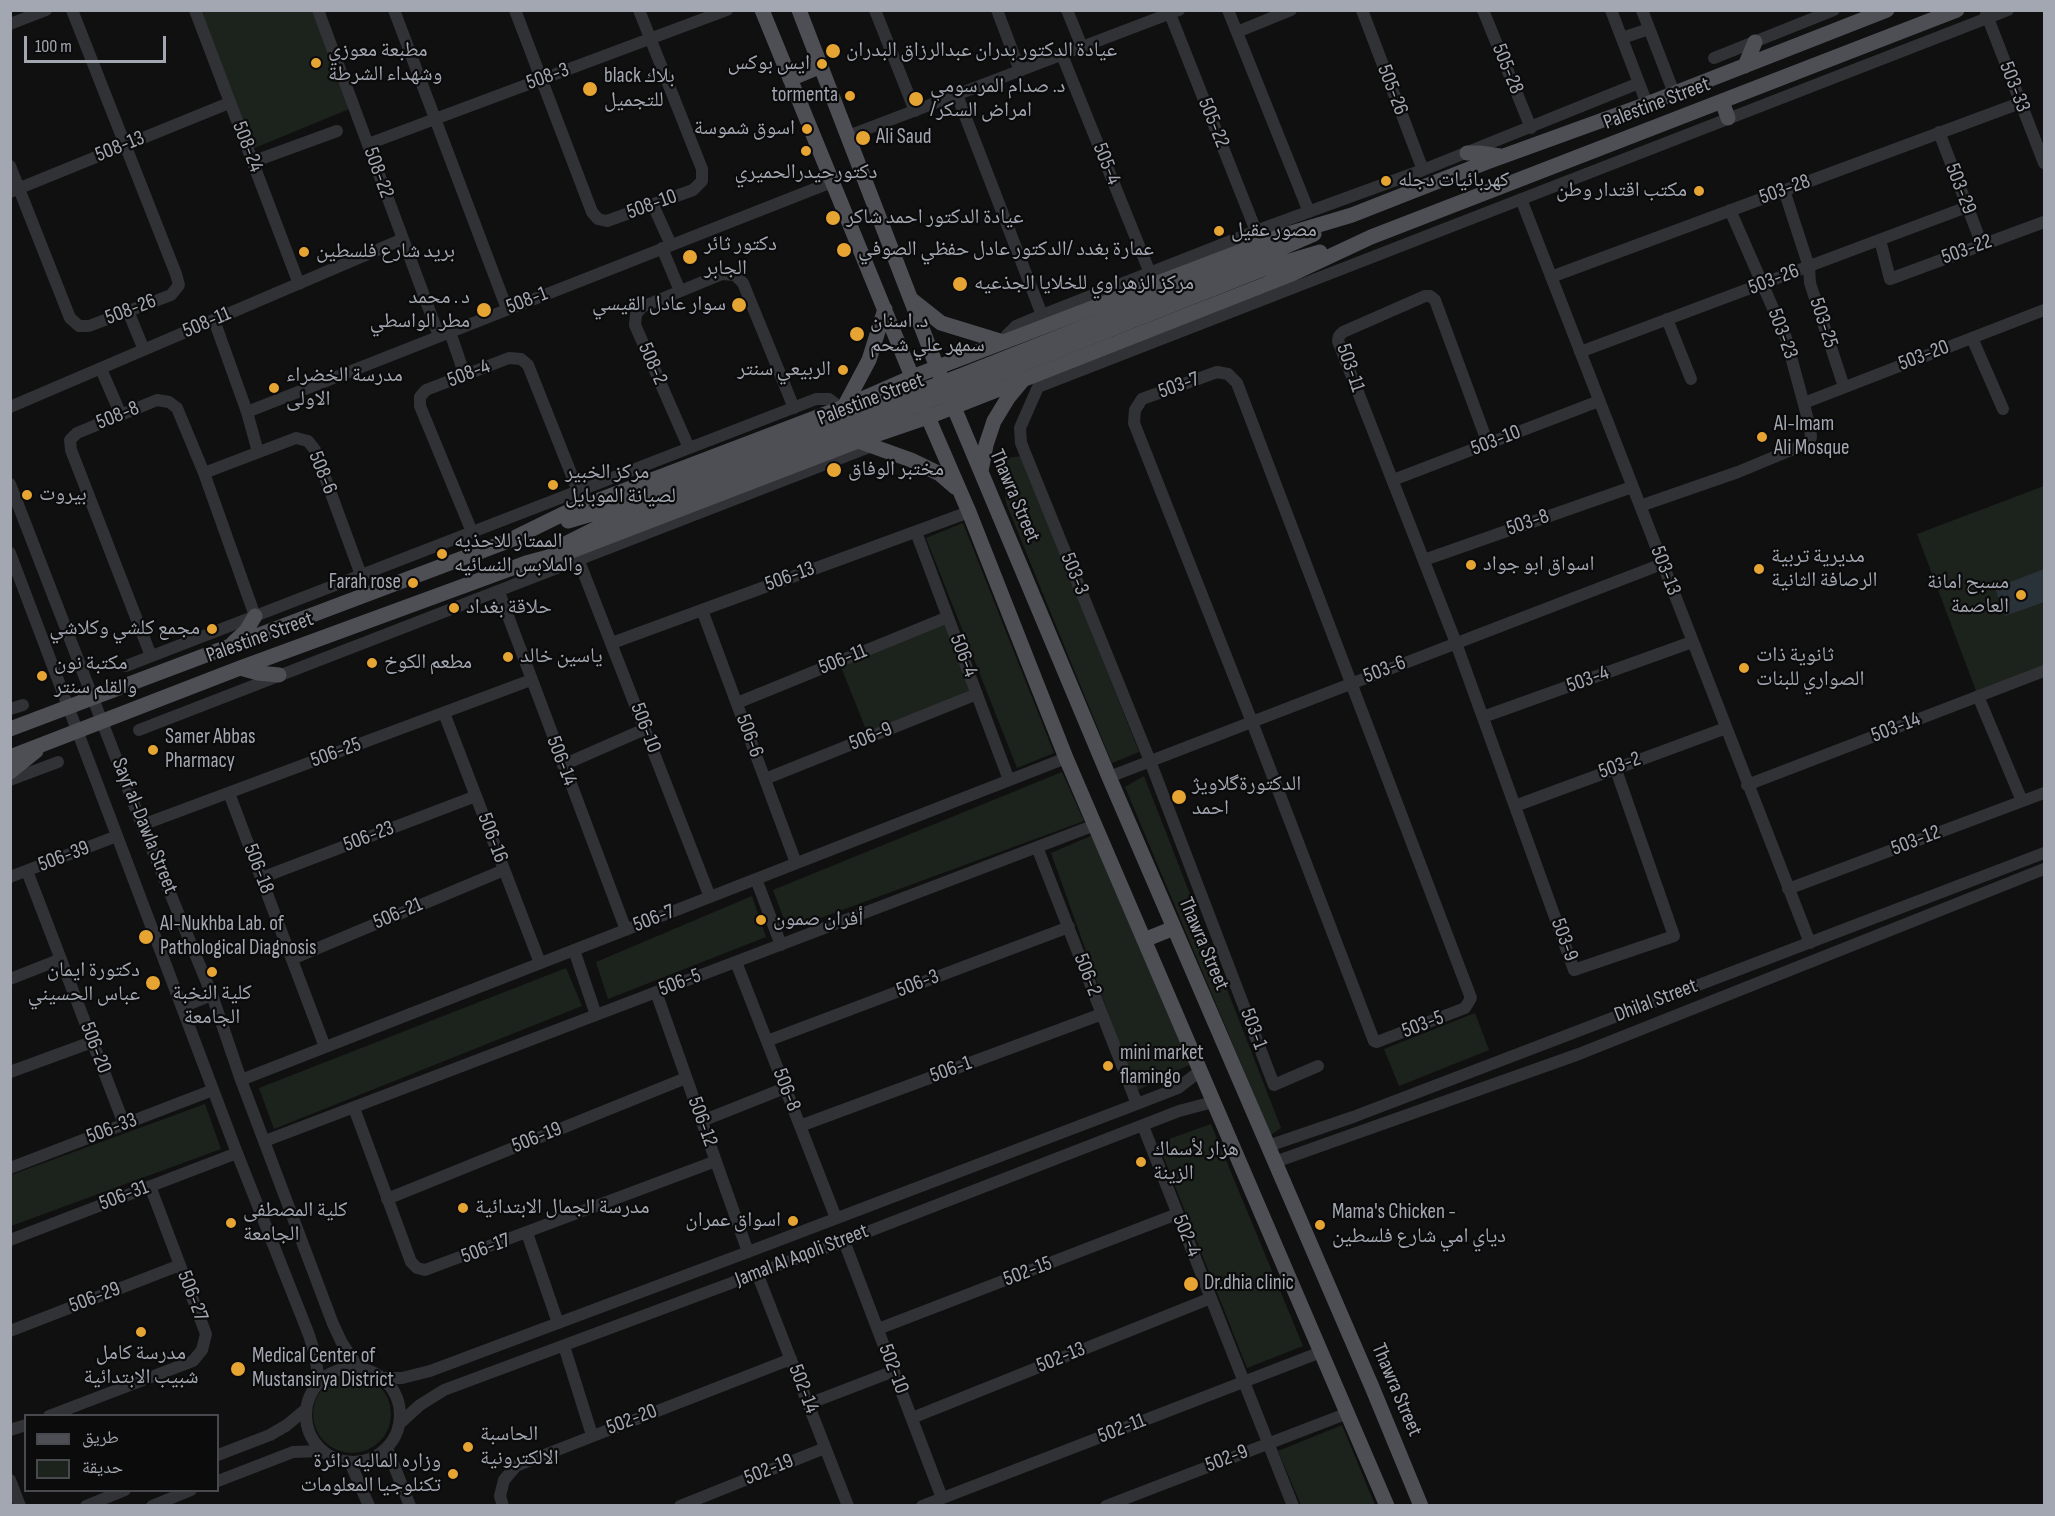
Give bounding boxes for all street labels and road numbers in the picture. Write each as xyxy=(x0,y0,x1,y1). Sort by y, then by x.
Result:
street label: 505-28 xyxy=(1486,40,1528,98)
street label: 508-3 xyxy=(523,58,573,96)
street label: 503-33 xyxy=(1993,58,2035,116)
street label: 505-26 xyxy=(1371,61,1413,119)
street label: Palestine Street xyxy=(1600,72,1714,136)
street label: 505-22 xyxy=(1192,95,1234,151)
street label: 508-24 xyxy=(226,118,268,176)
street label: 508-13 xyxy=(92,126,148,168)
street label: 505-4 xyxy=(1086,139,1126,189)
street label: 508-22 xyxy=(357,144,399,202)
street label: 503-29 xyxy=(1939,160,1981,218)
street label: 503-28 xyxy=(1756,169,1814,211)
street label: 508-10 xyxy=(624,184,680,226)
street label: 503-22 xyxy=(1938,229,1996,271)
street label: 503-26 xyxy=(1745,259,1803,301)
street label: 508-1 xyxy=(503,282,551,320)
street label: 508-26 xyxy=(102,289,160,331)
street label: 503-25 xyxy=(1803,295,1843,351)
street label: 508-11 xyxy=(179,302,235,344)
street label: 503-23 xyxy=(1761,305,1803,363)
street label: 503-20 xyxy=(1895,335,1953,377)
street label: 508-2 xyxy=(632,339,672,389)
street label: 503-11 xyxy=(1330,341,1370,395)
street label: 508-4 xyxy=(444,354,494,394)
street label: 503-7 xyxy=(1155,367,1203,405)
street label: Palestine Street xyxy=(814,368,928,432)
street label: 508-8 xyxy=(93,396,143,436)
street label: 503-10 xyxy=(1468,420,1524,462)
street label: Thawra Street xyxy=(983,446,1045,546)
street label: 508-6 xyxy=(302,448,342,498)
street label: 503-8 xyxy=(1503,504,1553,542)
street label: 503-13 xyxy=(1644,543,1686,599)
street label: 503-3 xyxy=(1054,549,1094,599)
street label: 506-13 xyxy=(762,556,818,598)
street label: Palestine Street xyxy=(203,607,317,669)
street label: 506-4 xyxy=(943,631,983,681)
street label: 506-11 xyxy=(815,639,871,681)
street label: 503-6 xyxy=(1360,650,1410,690)
street label: 503-4 xyxy=(1563,661,1613,699)
street label: 506-10 xyxy=(624,699,666,757)
street label: 503-14 xyxy=(1868,707,1924,749)
street label: 506-6 xyxy=(730,711,768,761)
street label: 506-9 xyxy=(846,717,896,757)
street label: 506-25 xyxy=(307,732,365,774)
street label: 506-14 xyxy=(540,733,582,789)
street label: 503-2 xyxy=(1596,747,1644,785)
street label: Sayf al-Dawla Street xyxy=(105,755,183,897)
street label: 506-16 xyxy=(471,810,513,866)
street label: 506-23 xyxy=(340,816,398,858)
street label: 503-12 xyxy=(1888,820,1944,862)
street label: 506-39 xyxy=(35,836,93,878)
street label: 506-18 xyxy=(237,841,279,897)
street label: 506-21 xyxy=(370,892,426,936)
street label: Thawra Street xyxy=(1172,894,1234,994)
street label: 506-7 xyxy=(630,900,678,938)
street label: 503-9 xyxy=(1545,915,1583,965)
street label: 506-2 xyxy=(1067,950,1107,1000)
street label: 506-5 xyxy=(655,964,705,1002)
street label: 506-3 xyxy=(893,964,943,1004)
street label: Dhilal Street xyxy=(1611,974,1701,1028)
street label: 503-1 xyxy=(1234,1005,1272,1053)
street label: 503-5 xyxy=(1399,1006,1447,1044)
street label: 506-20 xyxy=(74,1019,116,1077)
street label: 506-1 xyxy=(927,1051,975,1089)
street label: 506-8 xyxy=(766,1065,806,1115)
street label: 506-12 xyxy=(681,1094,723,1150)
street label: 506-33 xyxy=(83,1108,141,1150)
street label: 506-19 xyxy=(508,1117,566,1159)
street label: 506-31 xyxy=(96,1175,152,1217)
street label: 502-4 xyxy=(1166,1211,1206,1261)
street label: Jamal Al Aqoli Street xyxy=(732,1219,872,1293)
street label: 506-17 xyxy=(458,1228,514,1270)
street label: 502-15 xyxy=(1000,1251,1056,1293)
street label: 506-27 xyxy=(171,1267,213,1325)
street label: 506-29 xyxy=(66,1277,124,1319)
street label: 502-13 xyxy=(1033,1337,1089,1379)
street label: Thawra Street xyxy=(1365,1340,1427,1440)
street label: 502-10 xyxy=(872,1341,914,1397)
street label: 502-14 xyxy=(782,1361,824,1417)
street label: 502-20 xyxy=(603,1399,661,1441)
street label: 502-11 xyxy=(1095,1408,1149,1450)
street label: 502-9 xyxy=(1202,1439,1252,1479)
street label: 502-19 xyxy=(741,1449,797,1491)

